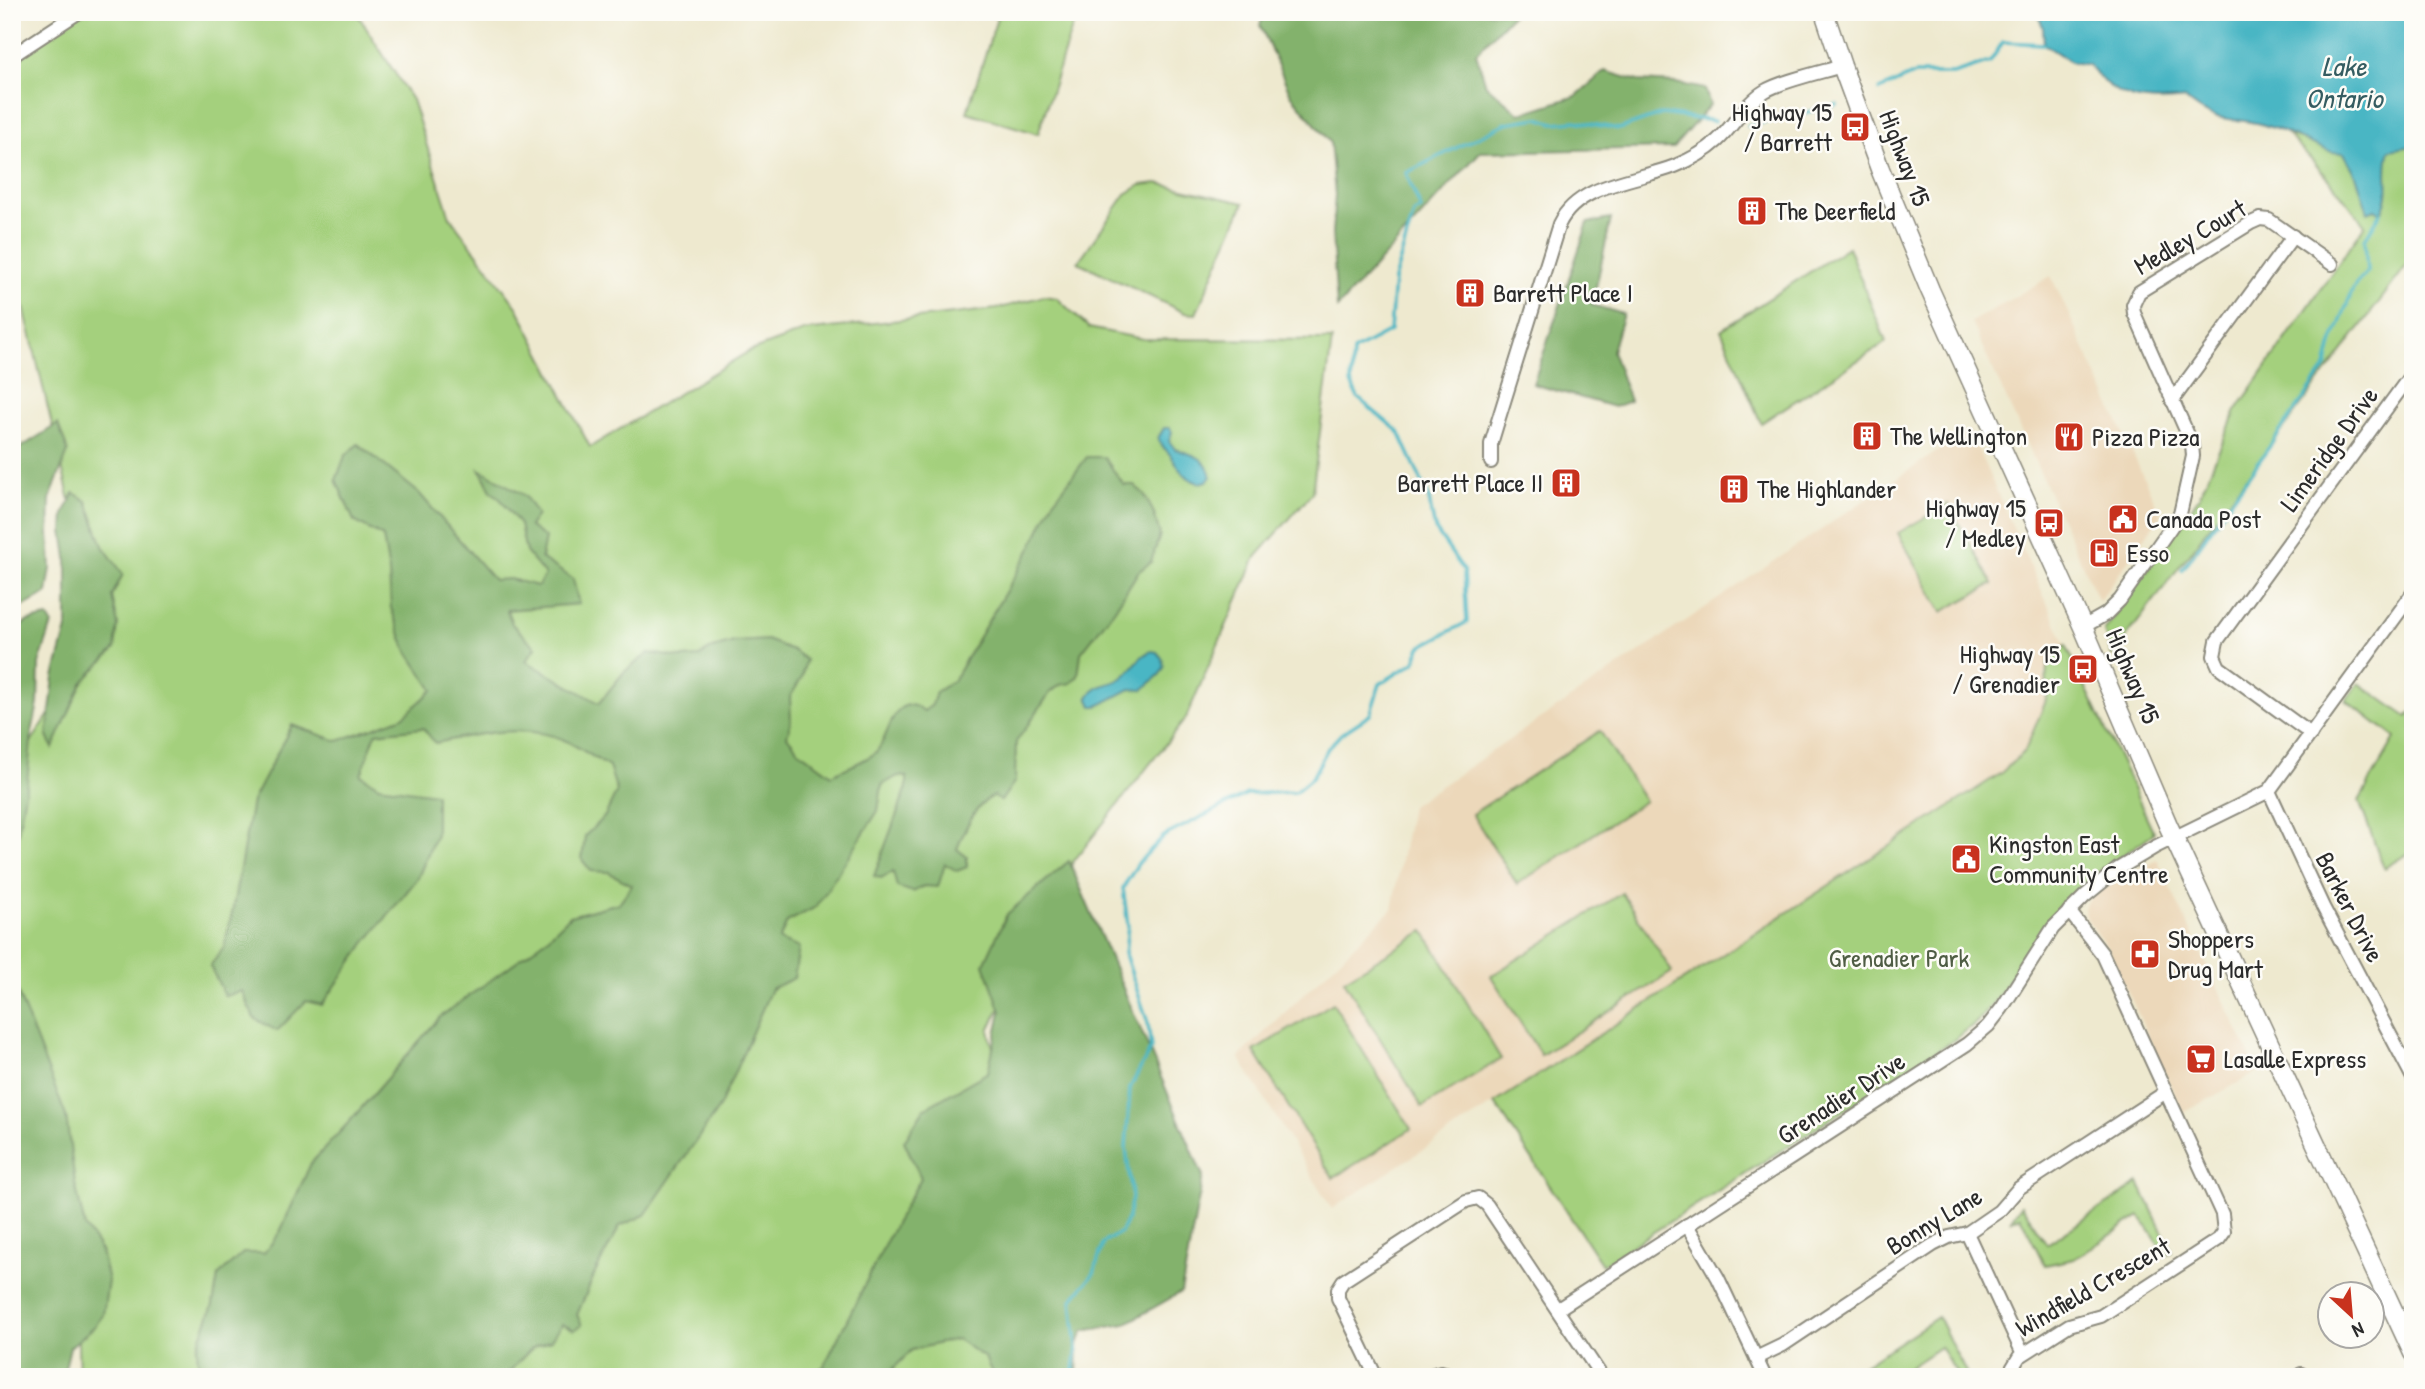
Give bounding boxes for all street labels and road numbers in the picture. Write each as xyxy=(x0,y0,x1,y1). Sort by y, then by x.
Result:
street label: Highway 15 xyxy=(1871,105,1940,211)
street label: Medley Court xyxy=(2127,190,2253,283)
street label: Limeridge Drive xyxy=(2271,379,2386,518)
street label: Highway 15 xyxy=(2098,623,2169,729)
street label: Barker Drive xyxy=(2308,846,2393,968)
street label: Grenadier Drive xyxy=(1770,1043,1911,1152)
street label: Bonny Lane xyxy=(1879,1178,1988,1263)
street label: Windfield Crescent xyxy=(2009,1228,2177,1345)

